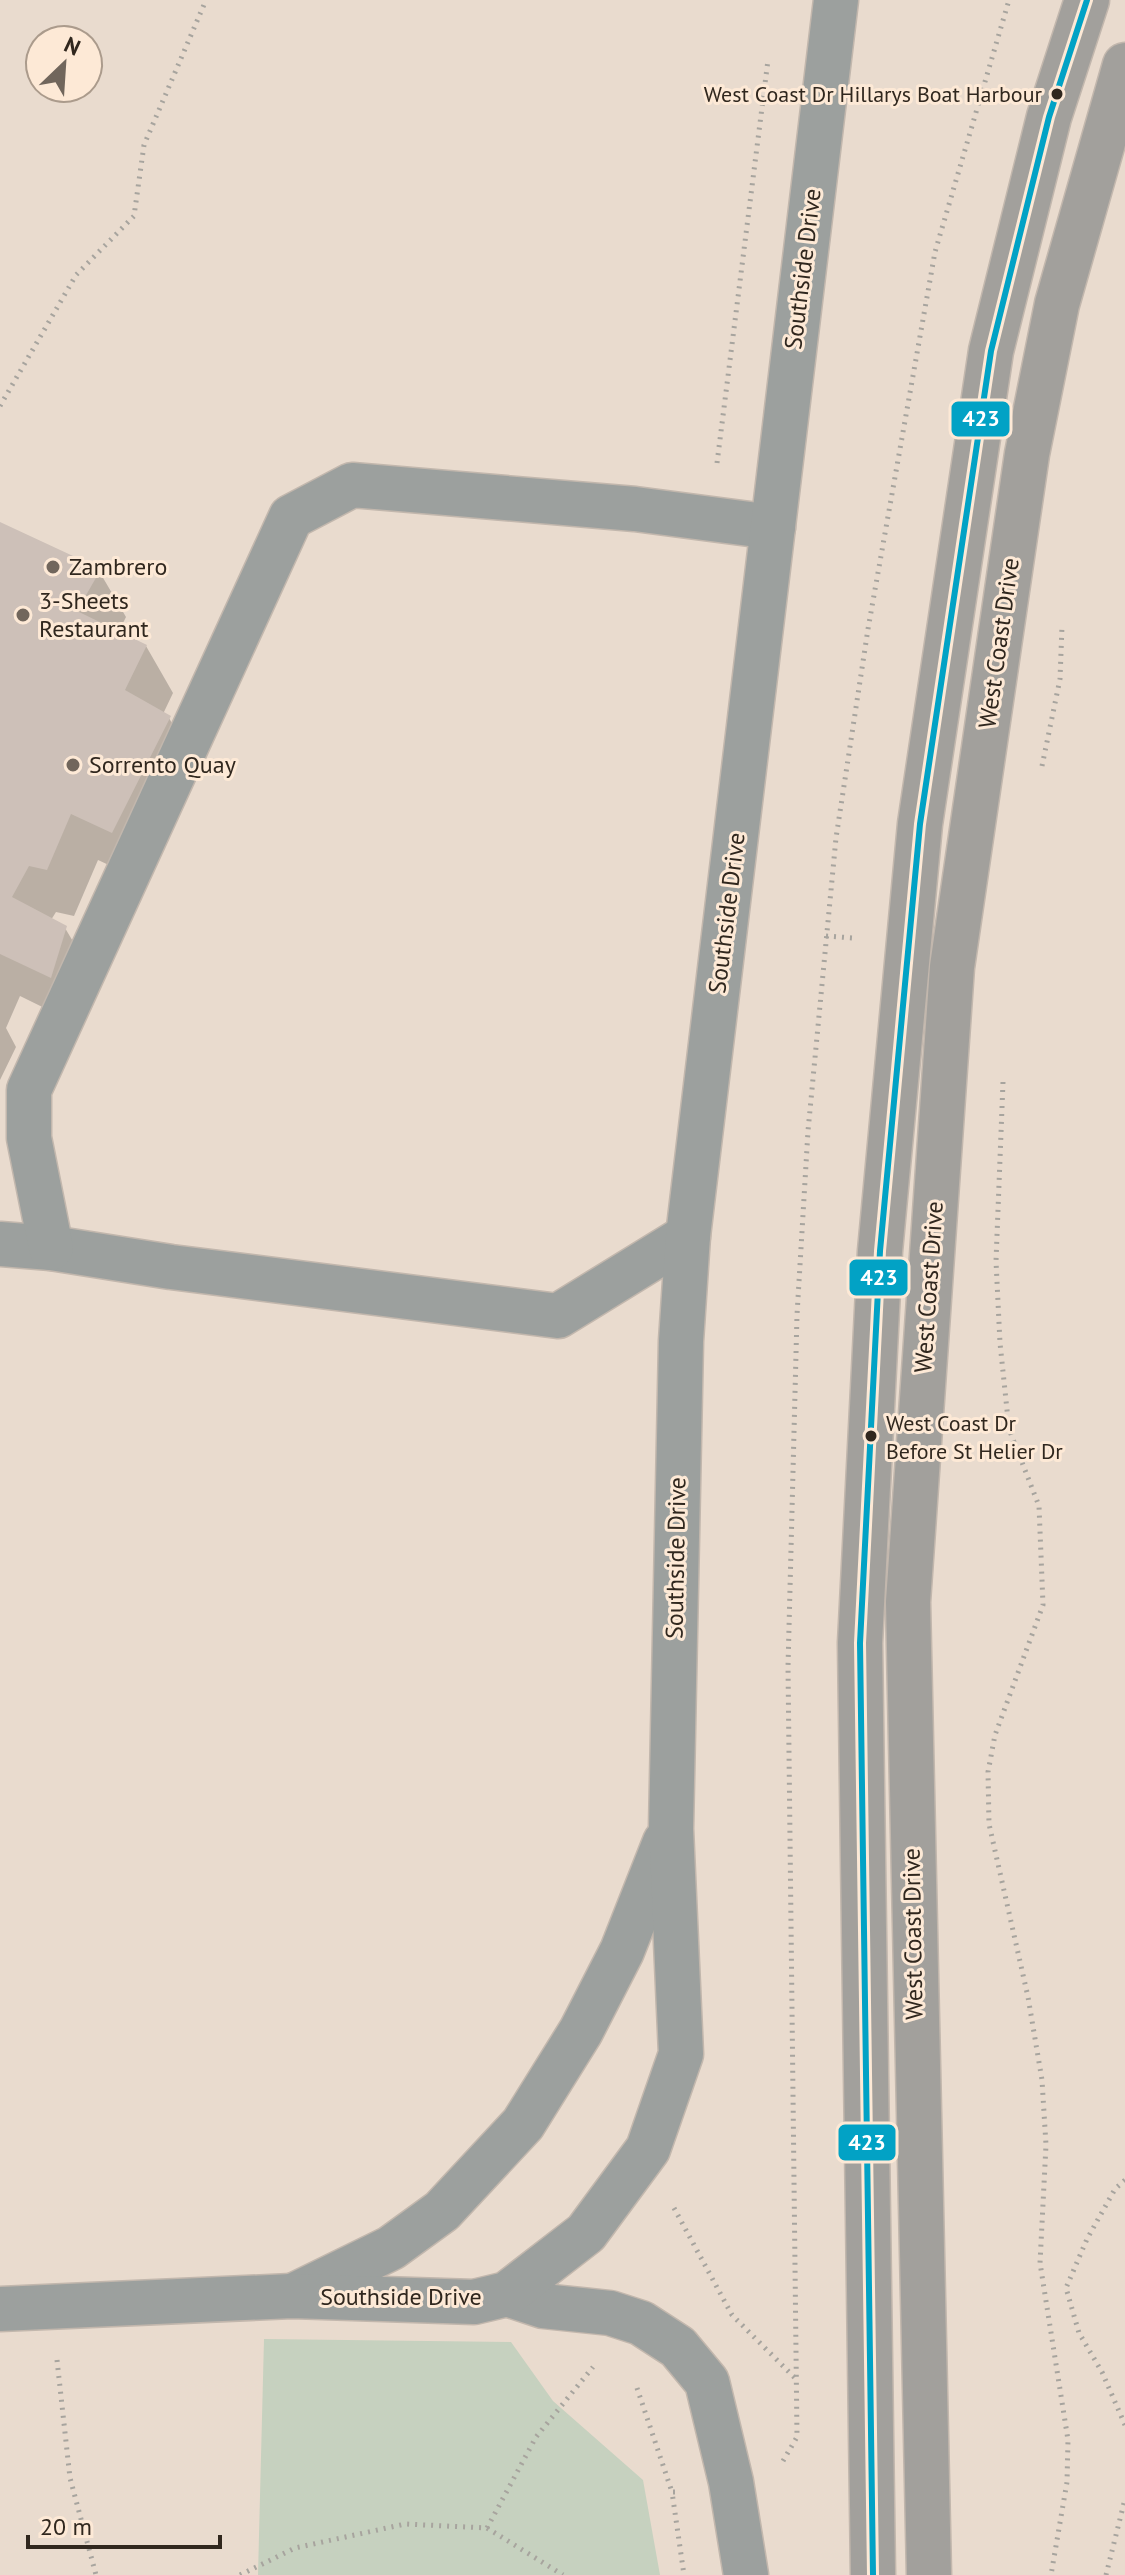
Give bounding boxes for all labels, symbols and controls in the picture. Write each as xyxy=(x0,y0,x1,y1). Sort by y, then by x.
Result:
north arrow xyxy=(24,24,104,104)
text: N xyxy=(60,30,85,62)
place label: West Coast Dr Hillarys Boat Harbour xyxy=(704,80,1043,108)
marker: West Coast Dr Hillarys Boat Harbour xyxy=(1049,86,1065,102)
street label: Southside Drive xyxy=(777,187,828,351)
line badge: 423 xyxy=(950,400,1011,438)
text: 423 xyxy=(962,404,1000,432)
place label: Zambrero xyxy=(69,551,167,582)
street label: West Coast Drive xyxy=(971,556,1026,730)
marker: Zambrero xyxy=(44,558,62,576)
place label: 3-Sheets Restaurant xyxy=(39,585,149,644)
marker: 3-Sheets Restaurant xyxy=(14,606,32,624)
place label: Sorrento Quay xyxy=(89,749,236,780)
marker: Sorrento Quay xyxy=(64,756,82,774)
street label: Southside Drive xyxy=(701,831,752,995)
street label: West Coast Drive xyxy=(907,1200,950,1374)
line badge: 423 xyxy=(848,1258,909,1297)
text: 423 xyxy=(860,1263,898,1291)
place label: West Coast Dr Before St Helier Dr xyxy=(886,1409,1063,1465)
marker: West Coast Dr Before St Helier Dr xyxy=(863,1428,879,1444)
street label: Southside Drive xyxy=(659,1477,692,1639)
street label: West Coast Drive xyxy=(896,1848,929,2020)
line badge: 423 xyxy=(837,2123,897,2162)
text: 423 xyxy=(848,2128,886,2156)
street label: Southside Drive xyxy=(320,2281,482,2312)
scale bar xyxy=(28,2499,220,2549)
text: 20 m xyxy=(40,2511,92,2542)

